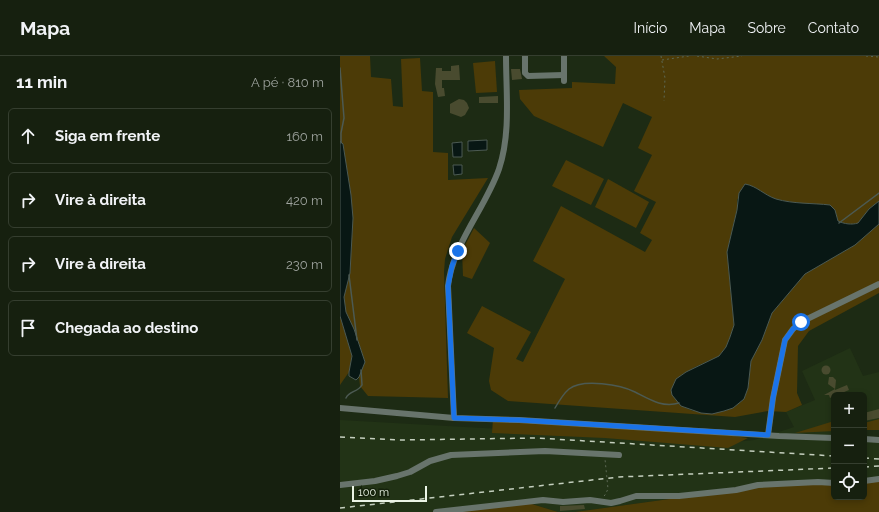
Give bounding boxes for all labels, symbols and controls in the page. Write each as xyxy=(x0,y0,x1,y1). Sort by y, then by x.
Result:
text: Mapa xyxy=(20,17,70,39)
text: Início xyxy=(634,20,667,36)
text: Mapa xyxy=(689,20,725,36)
text: Sobre xyxy=(747,20,786,36)
text: Contato xyxy=(808,20,859,36)
text: 11 min xyxy=(16,72,67,92)
text: A pé · 810 m xyxy=(251,75,324,90)
icon: ahead xyxy=(17,125,39,147)
text: Siga em frente xyxy=(55,127,160,145)
text: 160 m xyxy=(286,129,323,144)
icon: right xyxy=(17,189,39,211)
text: Vire à direita xyxy=(55,191,146,209)
text: 420 m xyxy=(286,193,323,208)
route end xyxy=(449,242,467,260)
icon: right xyxy=(17,253,39,275)
text: Vire à direita xyxy=(55,255,146,273)
text: 230 m xyxy=(286,257,323,272)
route start xyxy=(792,313,810,331)
icon: arrive xyxy=(17,317,39,339)
text: Chegada ao destino xyxy=(55,319,198,337)
map controls xyxy=(831,392,867,500)
button: + xyxy=(831,392,867,428)
button: − xyxy=(831,428,867,464)
button: locate xyxy=(831,464,867,500)
scale bar xyxy=(352,484,427,503)
text: 100 m xyxy=(358,486,389,499)

